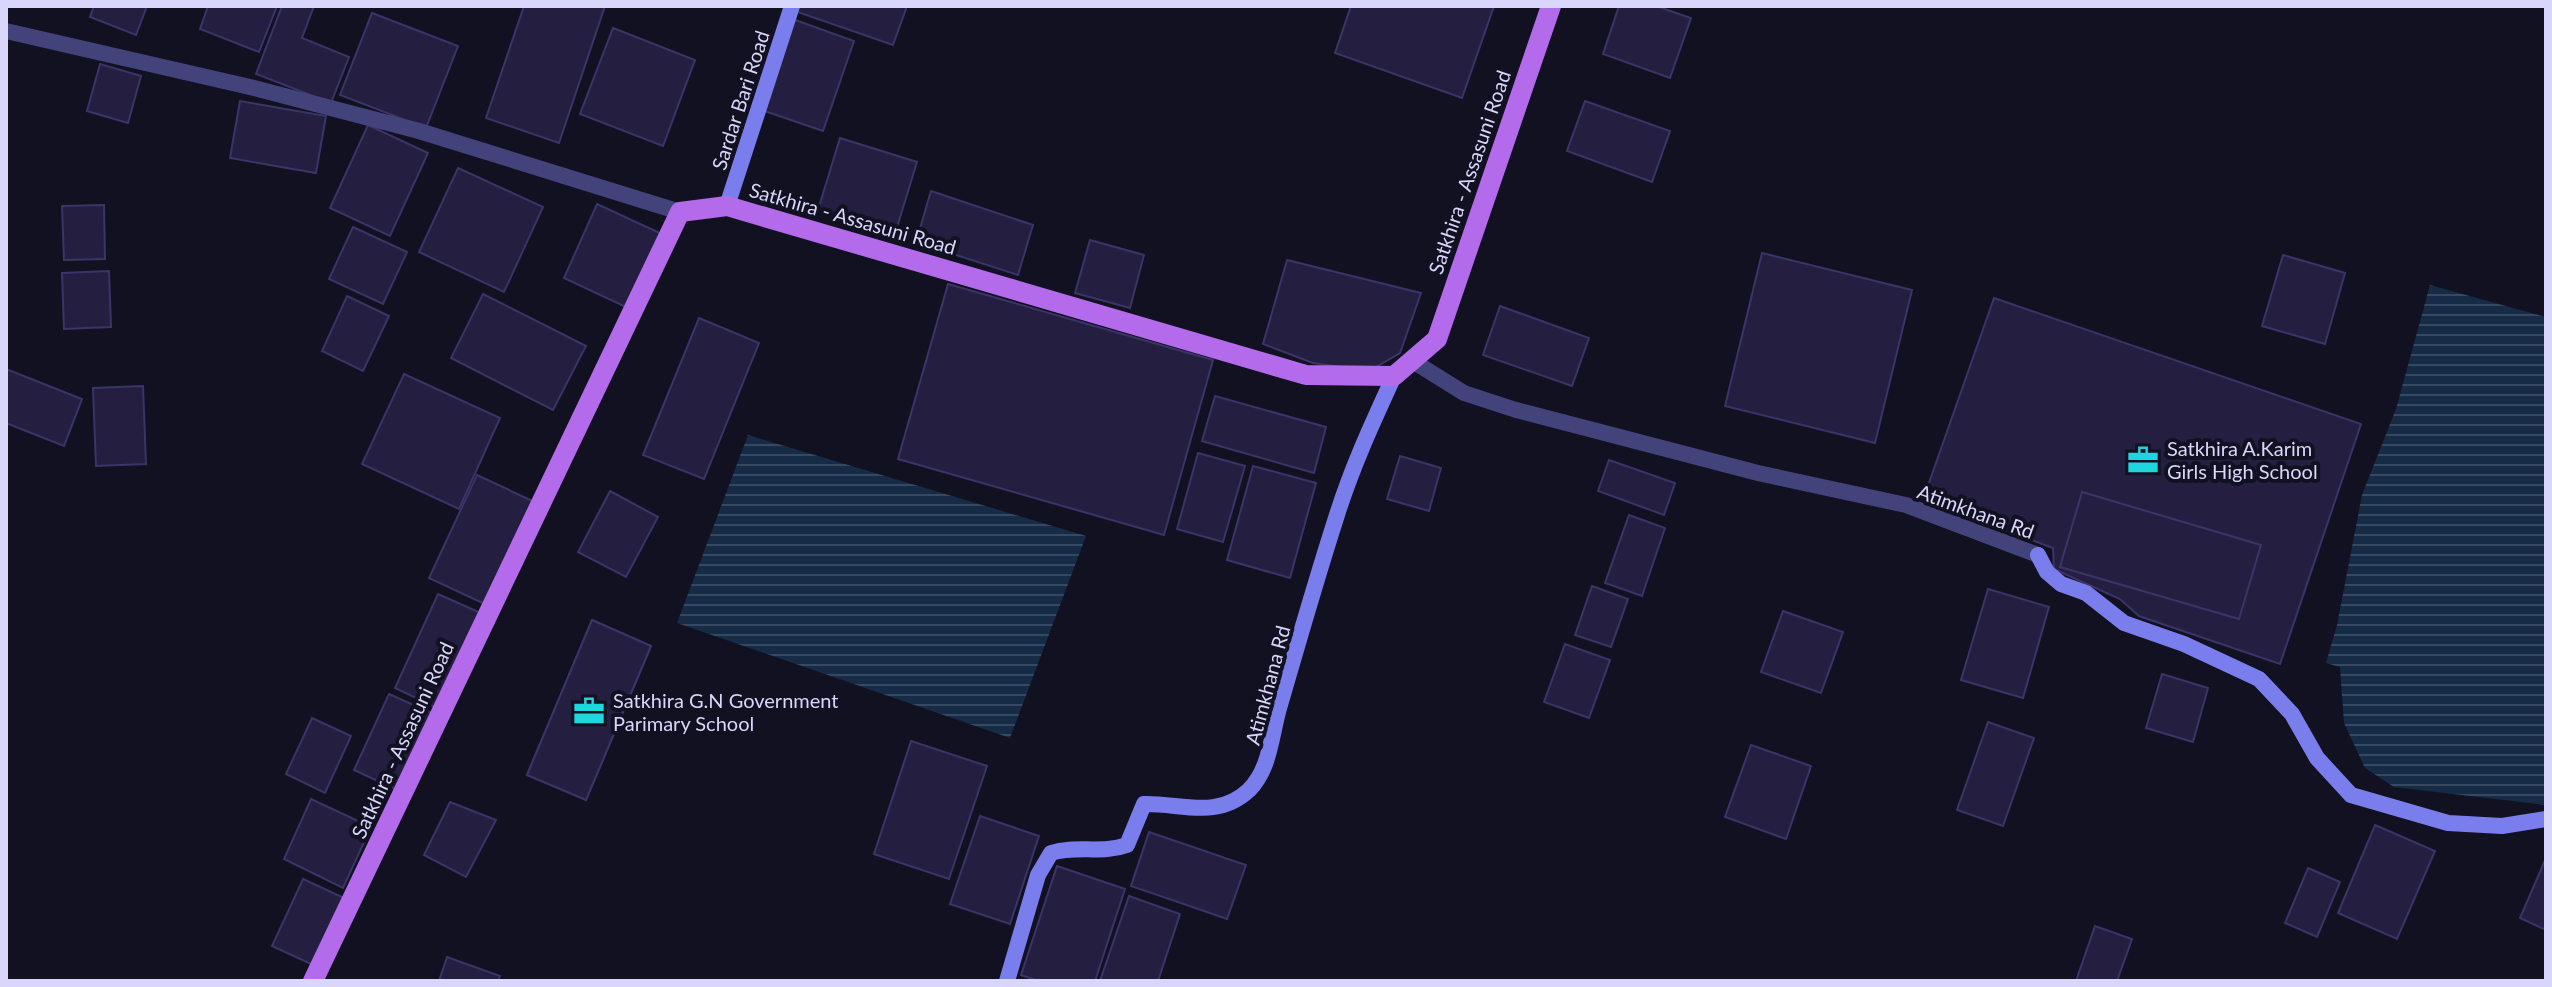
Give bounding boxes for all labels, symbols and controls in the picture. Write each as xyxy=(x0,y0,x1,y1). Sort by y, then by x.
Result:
street label: Sardar Bari Road xyxy=(706,27,774,173)
street label: Satkhira - Assasuni Road xyxy=(1423,67,1515,277)
street label: Satkhira - Assasuni Road xyxy=(747,177,959,259)
place label: Satkhira A.Karim Girls High School xyxy=(2167,436,2318,483)
office icon: Satkhira A.Karim Girls High School xyxy=(2126,443,2160,477)
street label: Atimkhana Rd xyxy=(1914,479,2038,543)
street label: Atimkhana Rd xyxy=(1240,623,1294,747)
street label: Satkhira - Assasuni Road xyxy=(346,638,458,842)
place label: Satkhira G.N Government Parimary School xyxy=(613,688,839,735)
office icon: Satkhira G.N Government Parimary School xyxy=(572,694,606,728)

